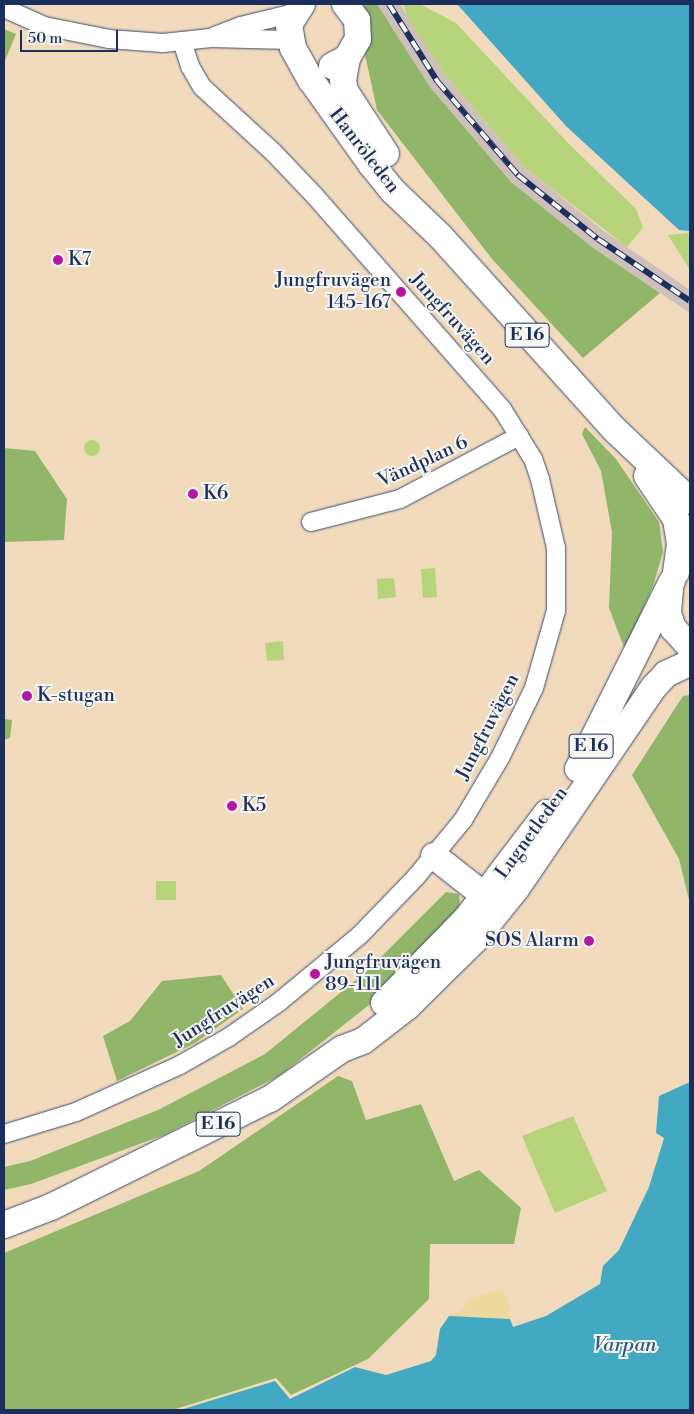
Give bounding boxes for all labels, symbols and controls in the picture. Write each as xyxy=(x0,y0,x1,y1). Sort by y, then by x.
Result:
scale bar xyxy=(22,20,120,52)
text: 50 m xyxy=(28,29,62,48)
street label: Hanröleden xyxy=(324,104,404,198)
place label: K7 xyxy=(68,249,91,271)
marker: K7 xyxy=(52,254,64,266)
street label: Jungfruvägen xyxy=(405,268,499,370)
place label: Jungfruvägen 145-167 xyxy=(275,270,391,314)
marker: Jungfruvägen 145-167 xyxy=(395,286,407,298)
road number: E 16 xyxy=(504,320,550,350)
street label: Vändplan 6 xyxy=(374,431,472,493)
place label: K6 xyxy=(203,483,228,505)
marker: K6 xyxy=(187,488,199,500)
street label: Jungfruvägen xyxy=(451,670,525,784)
place label: K-stugan xyxy=(37,685,115,707)
marker: K-stugan xyxy=(21,690,33,702)
road number: E 16 xyxy=(568,730,614,761)
street label: Lugnetleden xyxy=(491,783,573,883)
place label: K5 xyxy=(242,795,266,817)
marker: K5 xyxy=(226,800,238,812)
place label: SOS Alarm xyxy=(485,930,579,952)
marker: SOS Alarm xyxy=(583,935,595,947)
place label: Jungfruvägen 89-111 xyxy=(325,952,441,996)
marker: Jungfruvägen 89-111 xyxy=(309,968,321,980)
street label: Jungfruvägen xyxy=(169,970,279,1052)
road number: E 16 xyxy=(196,1108,240,1140)
water label: Varpan xyxy=(594,1333,656,1357)

